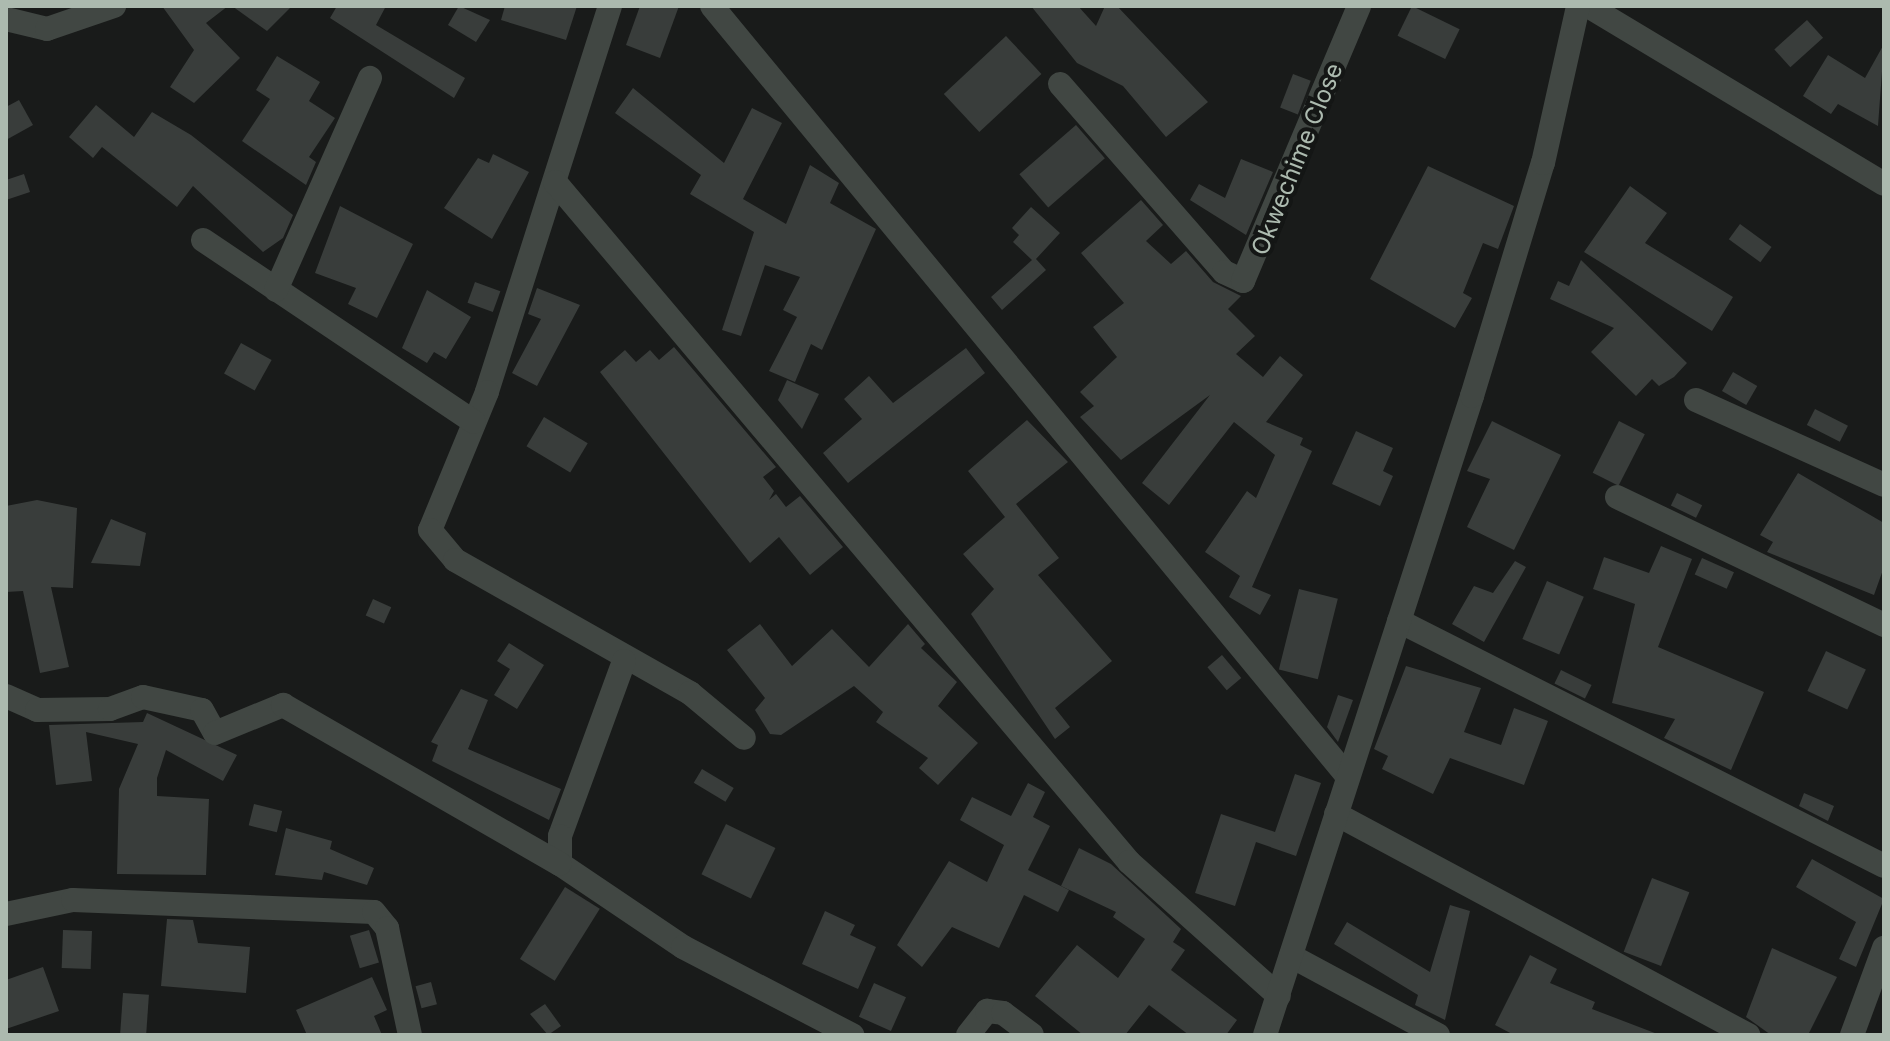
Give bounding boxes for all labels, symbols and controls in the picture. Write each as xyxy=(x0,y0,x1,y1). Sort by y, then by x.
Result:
street label: Okwechime Close xyxy=(1245,59,1349,259)

